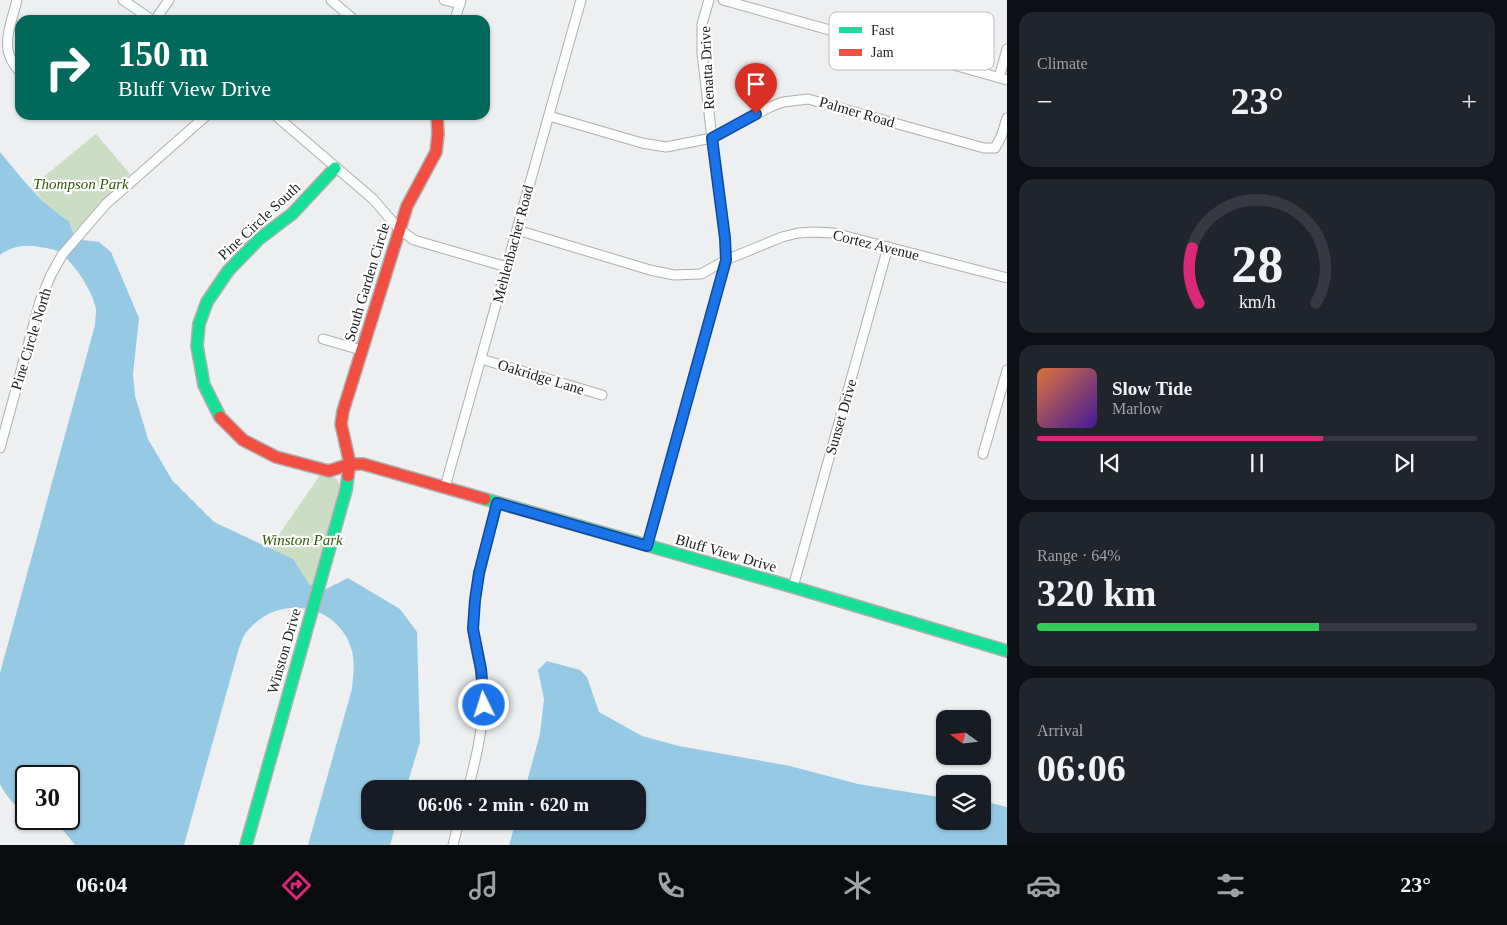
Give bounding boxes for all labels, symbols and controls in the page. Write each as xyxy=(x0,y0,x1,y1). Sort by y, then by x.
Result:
legend xyxy=(829,12,994,70)
text: Fast xyxy=(871,23,894,38)
street label: Renatta Drive xyxy=(697,25,717,110)
icon: right xyxy=(35,35,100,100)
text: 150 m xyxy=(118,35,208,74)
text: Jam xyxy=(871,45,894,60)
text: Climate xyxy=(1037,55,1088,72)
pin xyxy=(735,63,777,114)
icon: arrive xyxy=(742,70,770,98)
text: Bluff View Drive xyxy=(118,76,271,101)
text: 23° xyxy=(1230,80,1284,122)
text: − xyxy=(1037,86,1053,117)
text: + xyxy=(1461,86,1477,117)
street label: Palmer Road xyxy=(817,94,897,131)
park label: Thompson Park xyxy=(33,176,129,192)
street label: Pine Circle South xyxy=(215,179,304,263)
street label: Mehlenbacher Road xyxy=(490,183,537,305)
street label: South Garden Circle xyxy=(341,220,393,343)
street label: Cortez Avenue xyxy=(831,227,921,264)
text: 28 xyxy=(1231,236,1283,293)
street label: Pine Circle North xyxy=(8,286,54,392)
text: km/h xyxy=(1239,292,1275,312)
street label: Oakridge Lane xyxy=(496,356,586,398)
street label: Sunset Drive xyxy=(823,377,860,457)
text: Slow Tide xyxy=(1112,378,1192,399)
text: Marlow xyxy=(1112,400,1163,417)
icon: previous xyxy=(1096,449,1124,477)
icon: pause xyxy=(1243,449,1271,477)
icon: next xyxy=(1390,449,1418,477)
street label: Bluff View Drive xyxy=(674,531,779,575)
park label: Winston Park xyxy=(261,532,343,548)
text: Range · 64% xyxy=(1037,547,1121,564)
text: 320 km xyxy=(1037,572,1156,614)
street label: Winston Drive xyxy=(264,606,304,696)
position arrow xyxy=(457,678,509,730)
north arrow xyxy=(936,710,991,765)
map controls xyxy=(936,710,991,830)
text: Arrival xyxy=(1037,722,1083,739)
text: 06:06 xyxy=(1037,747,1126,789)
speed limit sign: 30 xyxy=(15,765,80,830)
button: layers xyxy=(936,775,991,830)
text: 06:06 · 2 min · 620 m xyxy=(418,794,589,815)
icon: directions xyxy=(279,868,314,903)
icon: music xyxy=(466,868,501,903)
icon: phone xyxy=(653,868,688,903)
icon: climate xyxy=(840,868,875,903)
icon: car xyxy=(1026,868,1061,903)
icon: filters xyxy=(1213,868,1248,903)
text: 06:04 xyxy=(76,872,127,897)
text: 23° xyxy=(1400,872,1431,897)

